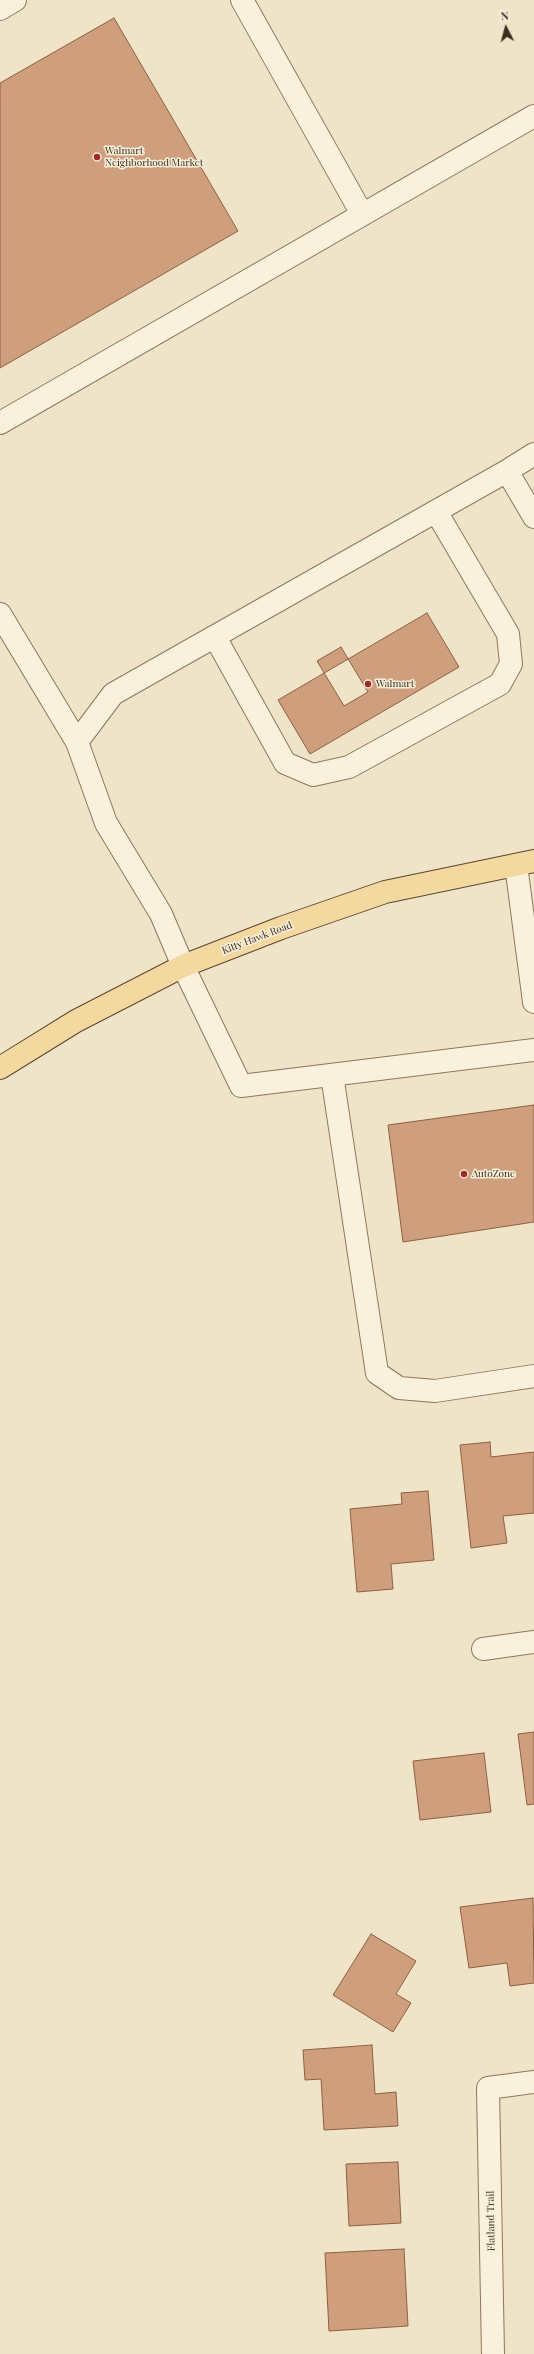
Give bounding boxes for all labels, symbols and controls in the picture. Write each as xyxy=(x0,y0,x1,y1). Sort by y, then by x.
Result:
north arrow xyxy=(486,8,526,48)
text: N xyxy=(500,8,509,23)
place label: Walmart Neighborhood Market xyxy=(105,145,203,168)
marker: Walmart Neighborhood Market xyxy=(92,152,102,162)
place label: Walmart xyxy=(376,678,414,690)
marker: Walmart xyxy=(363,679,373,689)
street label: Kitty Hawk Road xyxy=(220,919,294,957)
place label: AutoZone xyxy=(472,1168,515,1180)
marker: AutoZone xyxy=(459,1169,469,1179)
street label: Flatland Trail xyxy=(484,2191,498,2251)

